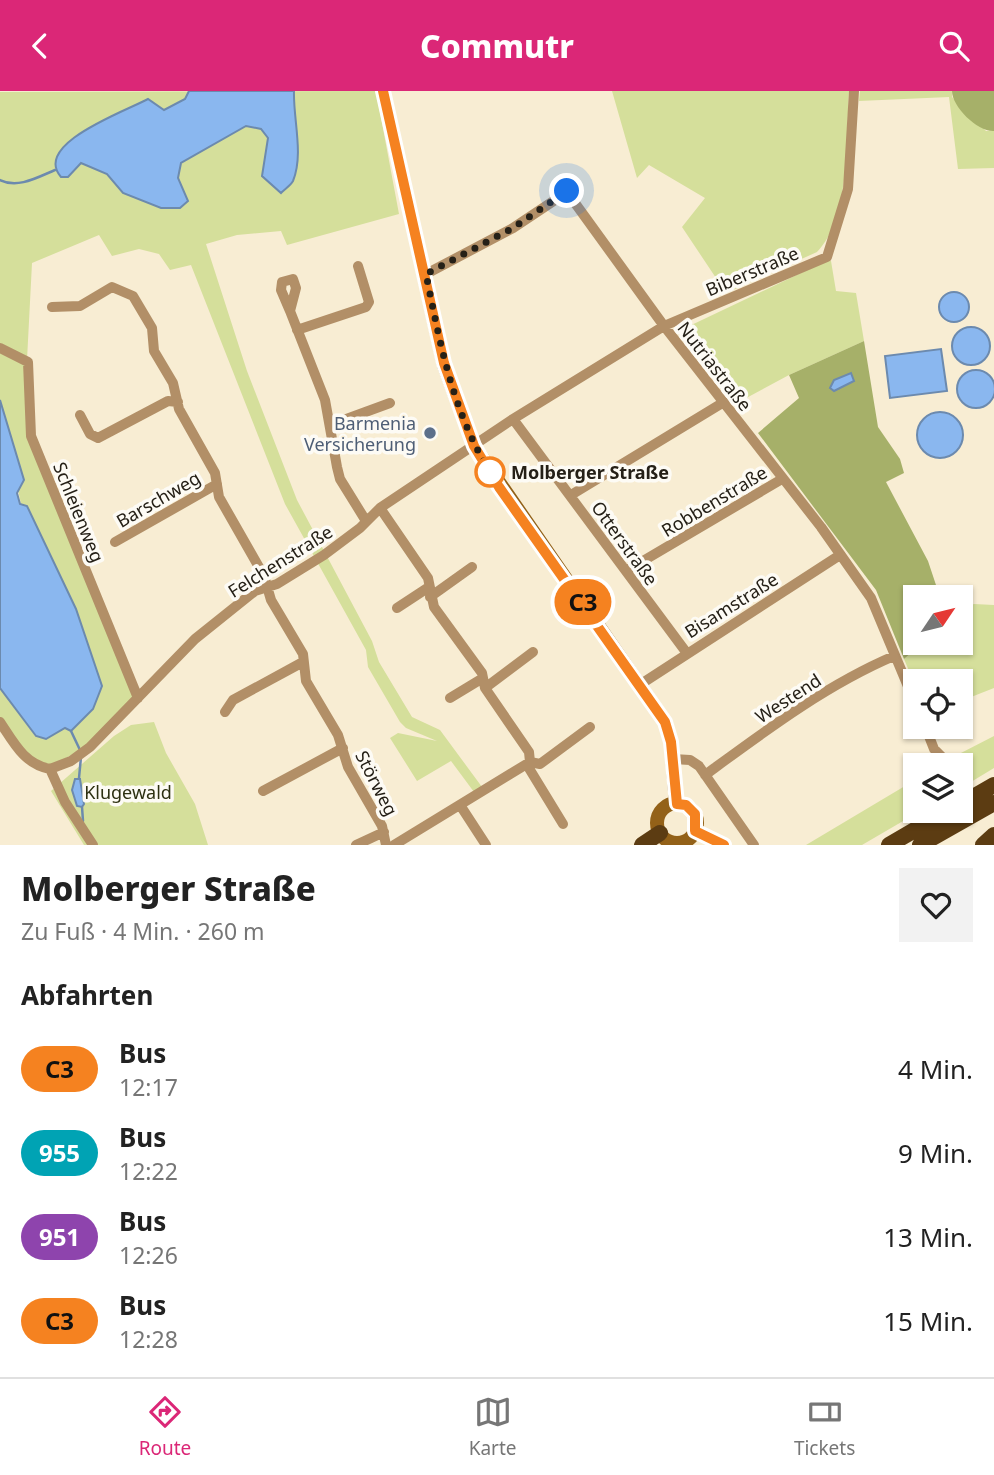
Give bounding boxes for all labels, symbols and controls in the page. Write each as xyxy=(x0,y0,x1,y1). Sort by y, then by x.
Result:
text: Commutr xyxy=(420,24,574,67)
icon: back xyxy=(21,27,59,65)
icon: search xyxy=(935,27,973,65)
your location xyxy=(549,173,584,208)
street label: Biberstraße xyxy=(702,241,802,301)
street label: Nutriastraße xyxy=(673,316,757,416)
place label: Barmenia Versicherung xyxy=(304,411,416,456)
marker: Barmenia Versicherung xyxy=(422,425,438,441)
marker: Molberger Straße xyxy=(475,457,505,487)
street label: Schleienweg xyxy=(48,458,110,566)
place label: Molberger Straße xyxy=(511,460,669,484)
street label: Robbenstraße xyxy=(657,460,771,542)
street label: Barschweg xyxy=(112,465,204,533)
street label: Otterstraße xyxy=(586,496,664,590)
street label: Felchenstraße xyxy=(223,519,337,603)
street label: Bisamstraße xyxy=(680,567,782,643)
line badge: C3 xyxy=(552,579,614,625)
text: C3 xyxy=(568,585,598,618)
north arrow xyxy=(903,585,973,655)
map controls xyxy=(903,585,973,823)
street label: Westend xyxy=(750,668,826,728)
button: locate xyxy=(903,669,973,739)
street label: Störweg xyxy=(350,746,404,820)
button: layers xyxy=(903,753,973,823)
park label: Klugewald xyxy=(84,780,172,804)
text: Molberger Straße xyxy=(21,866,316,911)
button: heart xyxy=(899,868,973,942)
text: Zu Fuß · 4 Min. · 260 m xyxy=(21,915,265,947)
text: Abfahrten xyxy=(21,977,153,1013)
text: Bus xyxy=(119,1035,166,1071)
text: 4 Min. xyxy=(898,1051,973,1087)
text: C3 xyxy=(45,1052,74,1085)
text: 12:17 xyxy=(119,1071,178,1103)
text: Bus xyxy=(119,1119,166,1155)
text: 9 Min. xyxy=(898,1135,973,1171)
text: 955 xyxy=(39,1136,80,1169)
text: 12:22 xyxy=(119,1155,178,1187)
text: Bus xyxy=(119,1203,166,1239)
text: 13 Min. xyxy=(883,1219,973,1255)
text: 951 xyxy=(39,1220,80,1253)
text: 12:26 xyxy=(119,1239,178,1271)
text: Bus xyxy=(119,1287,166,1323)
text: 15 Min. xyxy=(883,1303,973,1339)
text: C3 xyxy=(45,1304,74,1337)
text: 12:28 xyxy=(119,1323,178,1355)
tab: Route xyxy=(139,1393,191,1461)
tab: Karte xyxy=(469,1393,517,1461)
tab: Tickets xyxy=(794,1393,855,1461)

